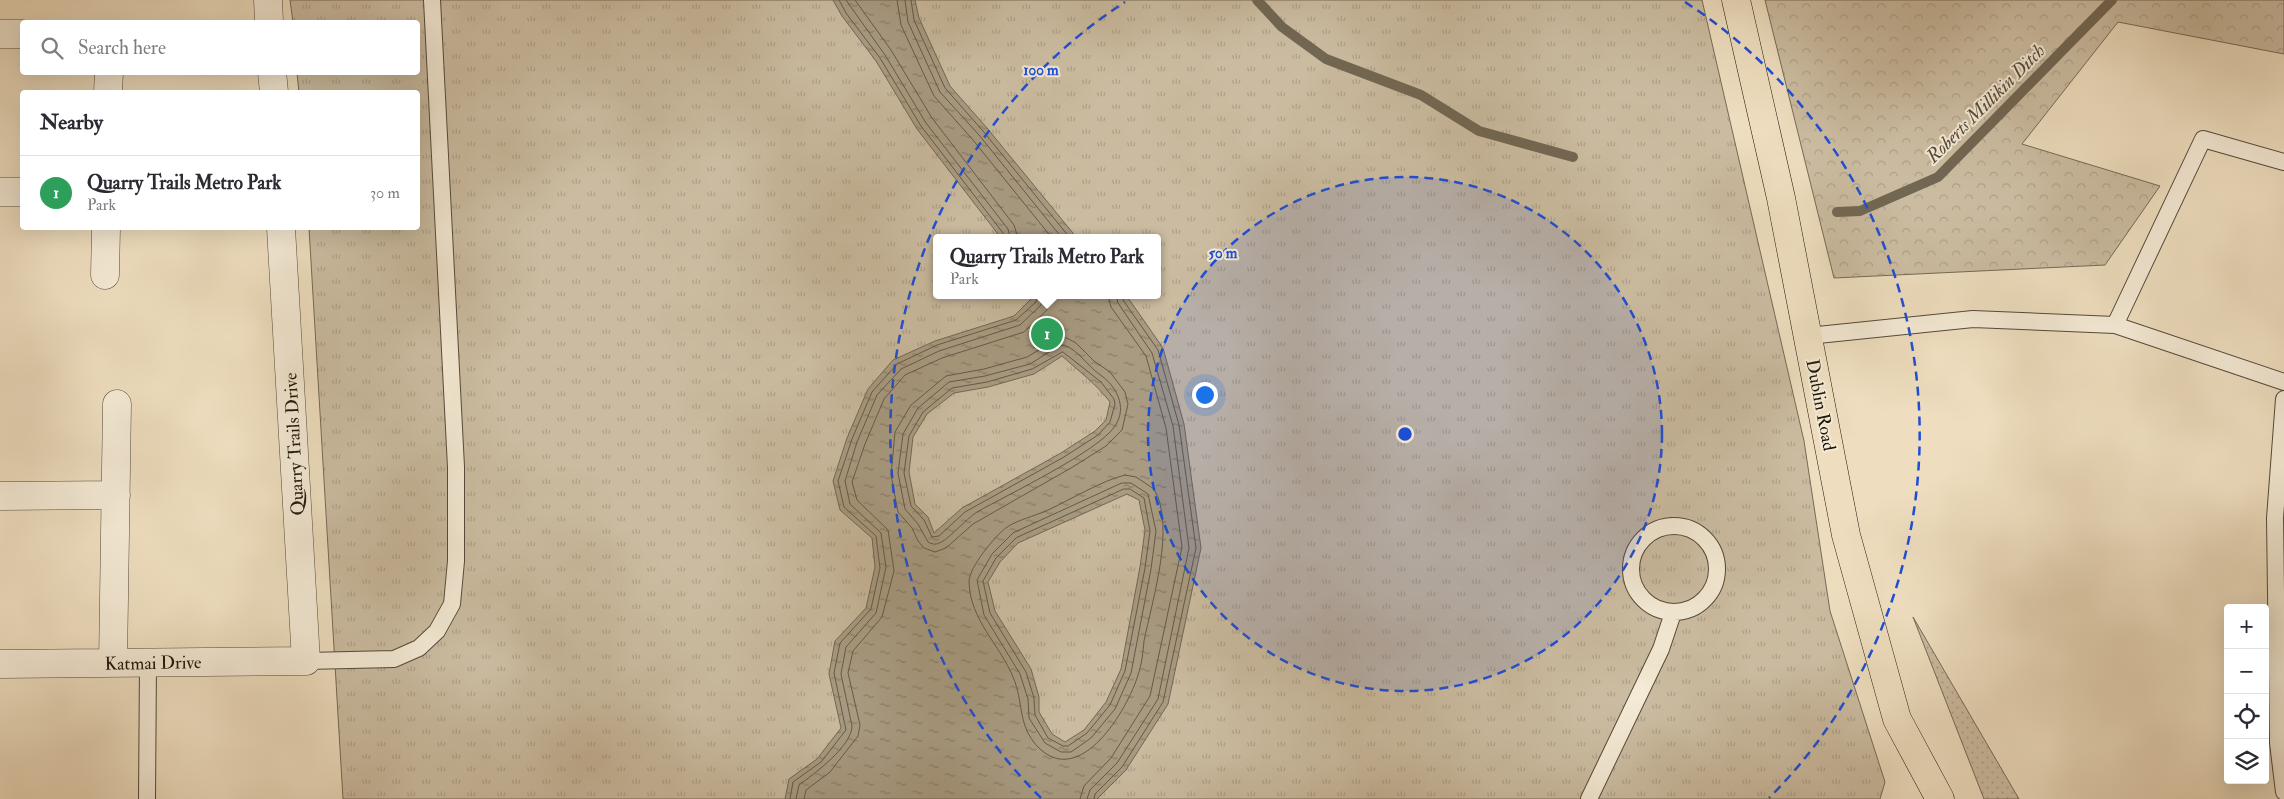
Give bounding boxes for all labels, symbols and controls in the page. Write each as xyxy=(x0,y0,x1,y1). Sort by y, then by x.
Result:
search box xyxy=(20,20,420,75)
icon: search xyxy=(38,34,66,62)
text: Search here xyxy=(78,36,166,60)
water label: Roberts Millikin Ditch xyxy=(1920,39,2050,169)
text: 100 m xyxy=(1023,61,1059,80)
text: Nearby xyxy=(40,109,103,136)
text: Quarry Trails Metro Park xyxy=(87,171,281,195)
text: 1 xyxy=(53,183,59,203)
text: 30 m xyxy=(370,183,400,203)
text: Park xyxy=(87,195,116,215)
popup xyxy=(933,234,1161,299)
text: 50 m xyxy=(1209,244,1238,263)
text: Quarry Trails Metro Park xyxy=(950,245,1144,269)
text: Park xyxy=(950,269,979,289)
pin: 1 xyxy=(1031,315,1063,353)
street label: Dublin Road xyxy=(1800,357,1841,453)
street label: Quarry Trails Drive xyxy=(279,371,310,516)
your location xyxy=(1192,382,1218,408)
centre of rings xyxy=(1396,425,1414,443)
map controls xyxy=(2224,604,2269,784)
button: + xyxy=(2224,604,2269,649)
button: − xyxy=(2224,649,2269,694)
street label: Katmai Drive xyxy=(104,651,202,676)
button: locate xyxy=(2224,694,2269,739)
button: layers xyxy=(2224,739,2269,784)

